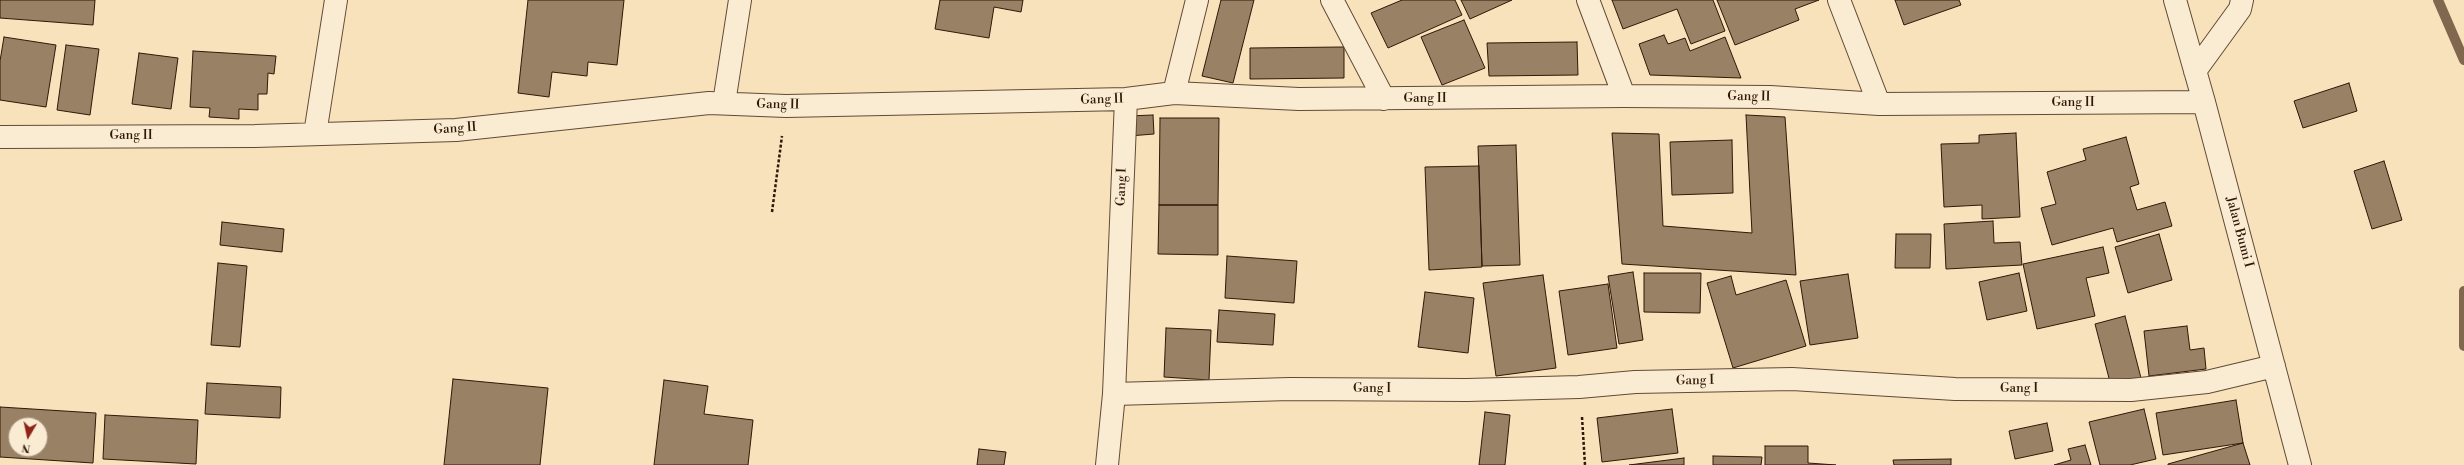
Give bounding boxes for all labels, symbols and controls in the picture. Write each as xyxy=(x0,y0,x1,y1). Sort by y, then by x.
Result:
street label: Gang II xyxy=(1727,89,1771,105)
street label: Gang II xyxy=(1080,91,1124,109)
street label: Gang II xyxy=(1403,91,1447,107)
street label: Gang II xyxy=(2051,95,2095,111)
street label: Gang II xyxy=(756,97,800,113)
street label: Gang II xyxy=(433,120,477,138)
street label: Gang II xyxy=(109,128,153,144)
street label: Gang I xyxy=(1114,168,1130,206)
street label: Jalan Bumi I xyxy=(2222,195,2256,269)
street label: Gang I xyxy=(1676,373,1714,389)
street label: Gang I xyxy=(1353,381,1391,397)
street label: Gang I xyxy=(2000,381,2038,397)
north arrow xyxy=(8,417,48,457)
text: N xyxy=(21,440,32,455)

